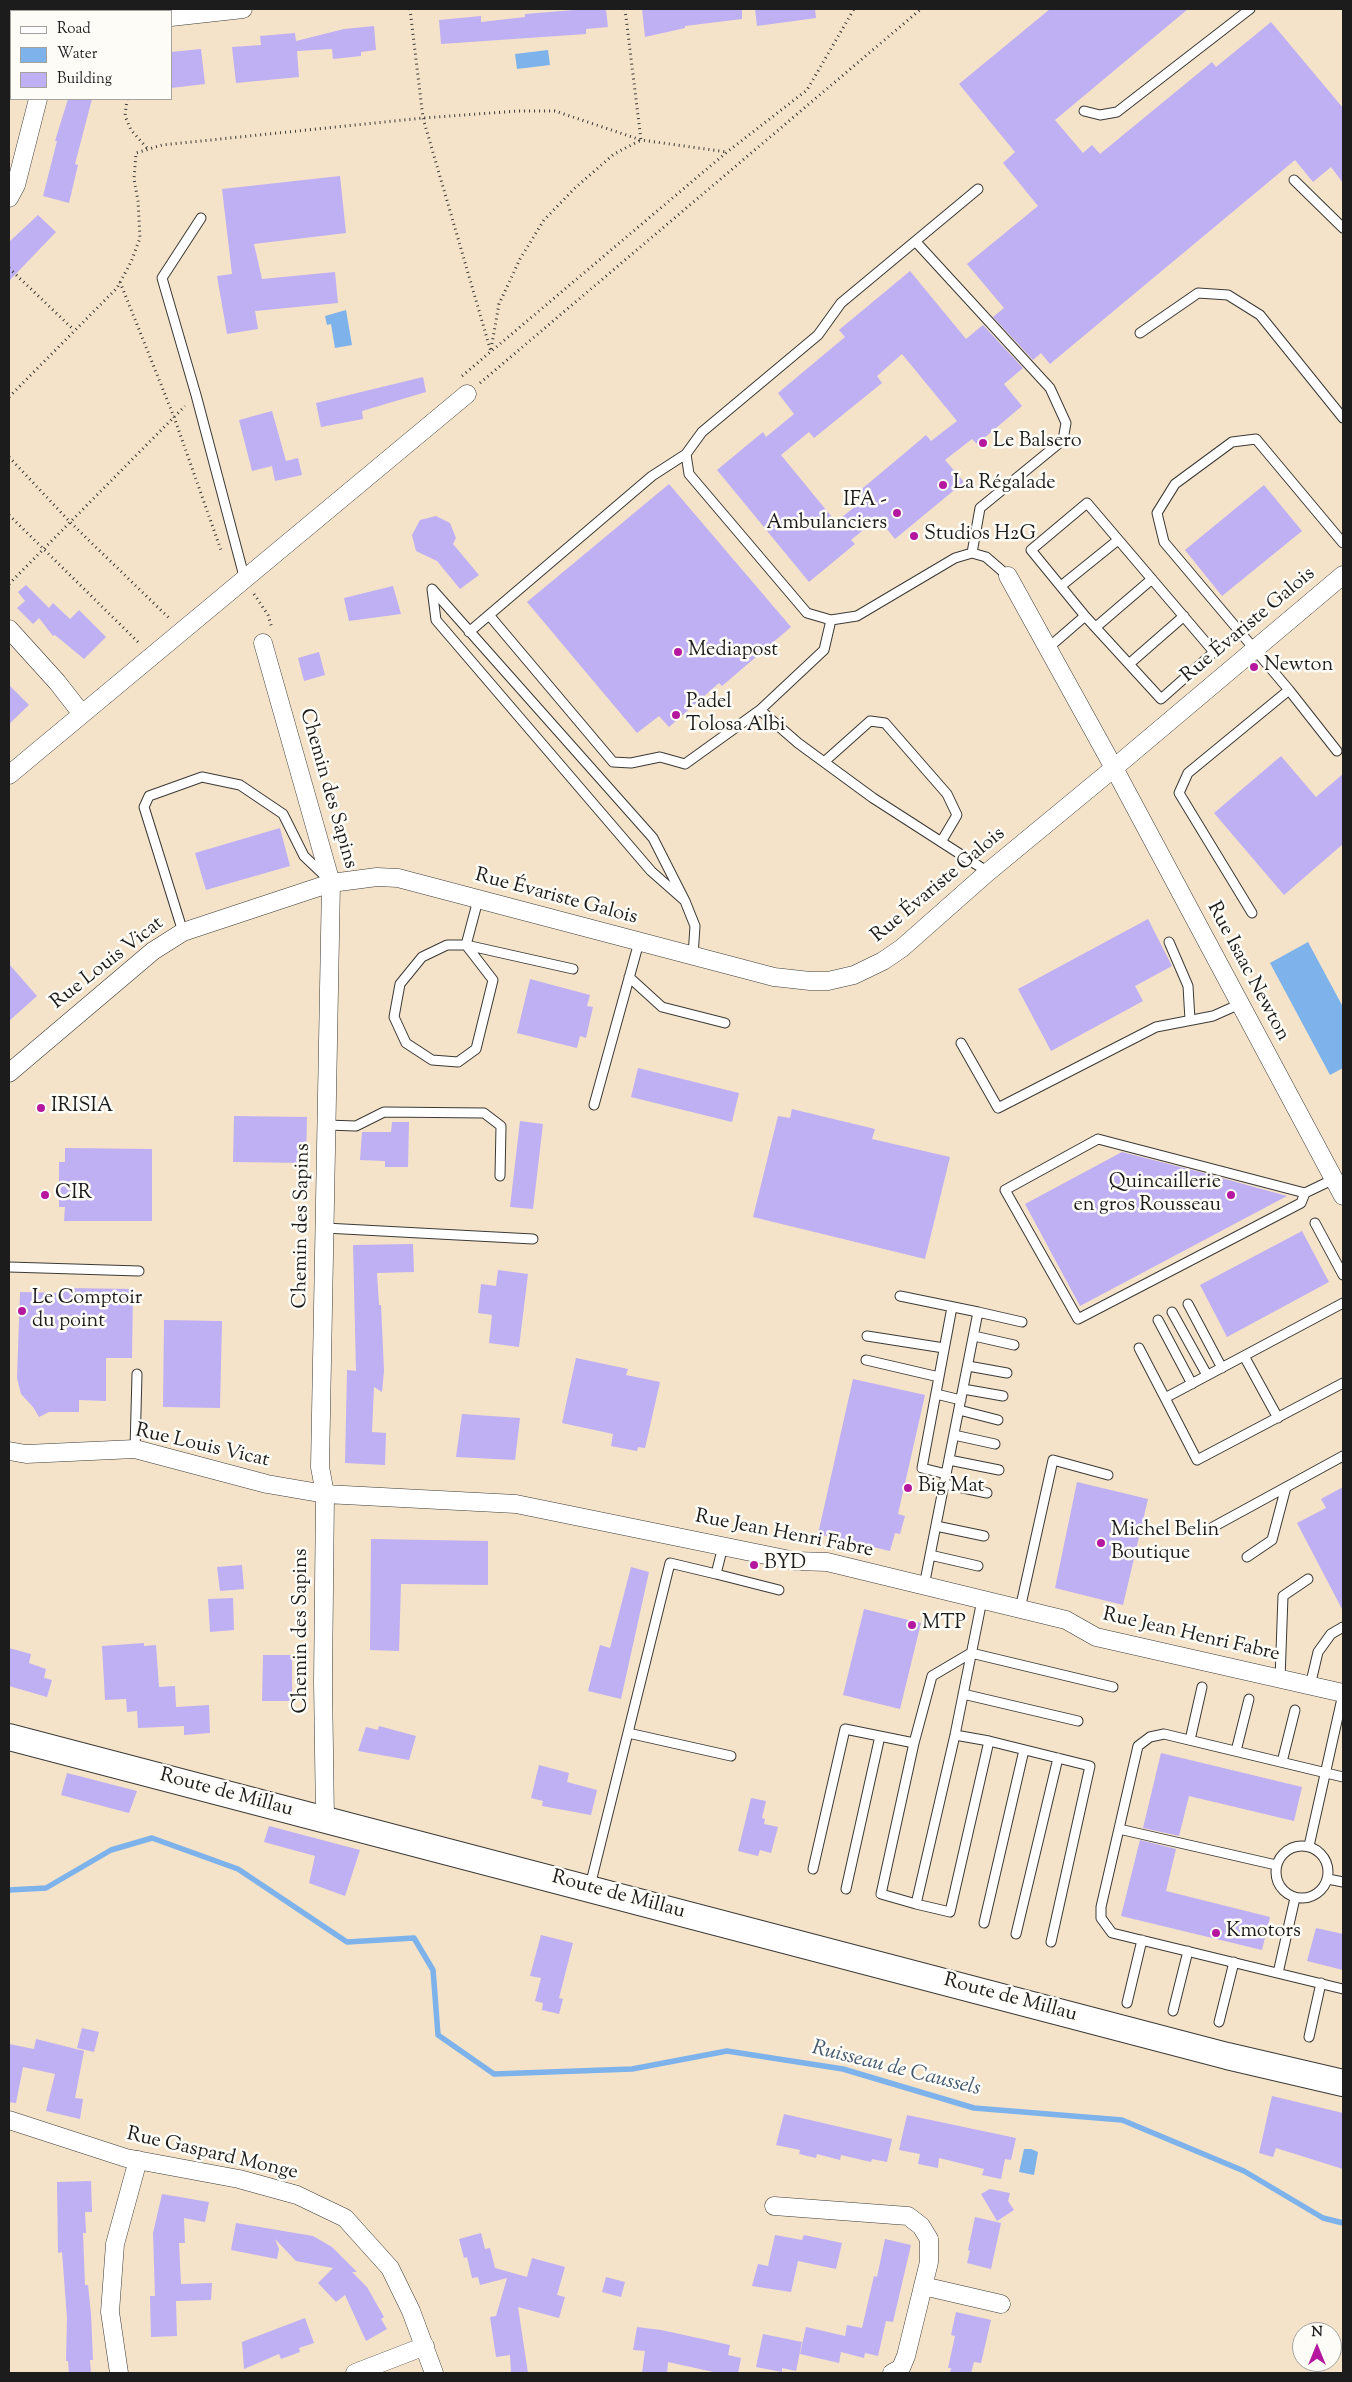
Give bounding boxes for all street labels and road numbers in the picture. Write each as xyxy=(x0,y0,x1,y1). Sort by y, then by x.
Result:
street label: Rue Évariste Galois xyxy=(1177,563,1321,689)
street label: Chemin des Sapins xyxy=(293,706,361,872)
street label: Rue Évariste Galois xyxy=(867,823,1011,949)
street label: Rue Évariste Galois xyxy=(472,865,640,931)
street label: Rue Isaac Newton xyxy=(1200,898,1294,1046)
street label: Rue Louis Vicat xyxy=(47,912,169,1016)
street label: Chemin des Sapins xyxy=(290,1143,316,1309)
street label: Rue Louis Vicat xyxy=(133,1420,271,1474)
street label: Rue Jean Henri Fabre xyxy=(693,1506,875,1564)
street label: Chemin des Sapins xyxy=(291,1548,315,1714)
street label: Rue Jean Henri Fabre xyxy=(1100,1604,1282,1668)
street label: Route de Millau xyxy=(157,1765,295,1823)
street label: Route de Millau xyxy=(549,1867,687,1925)
street label: Route de Millau xyxy=(941,1970,1079,2028)
street label: Rue Gaspard Monge xyxy=(124,2124,300,2186)

